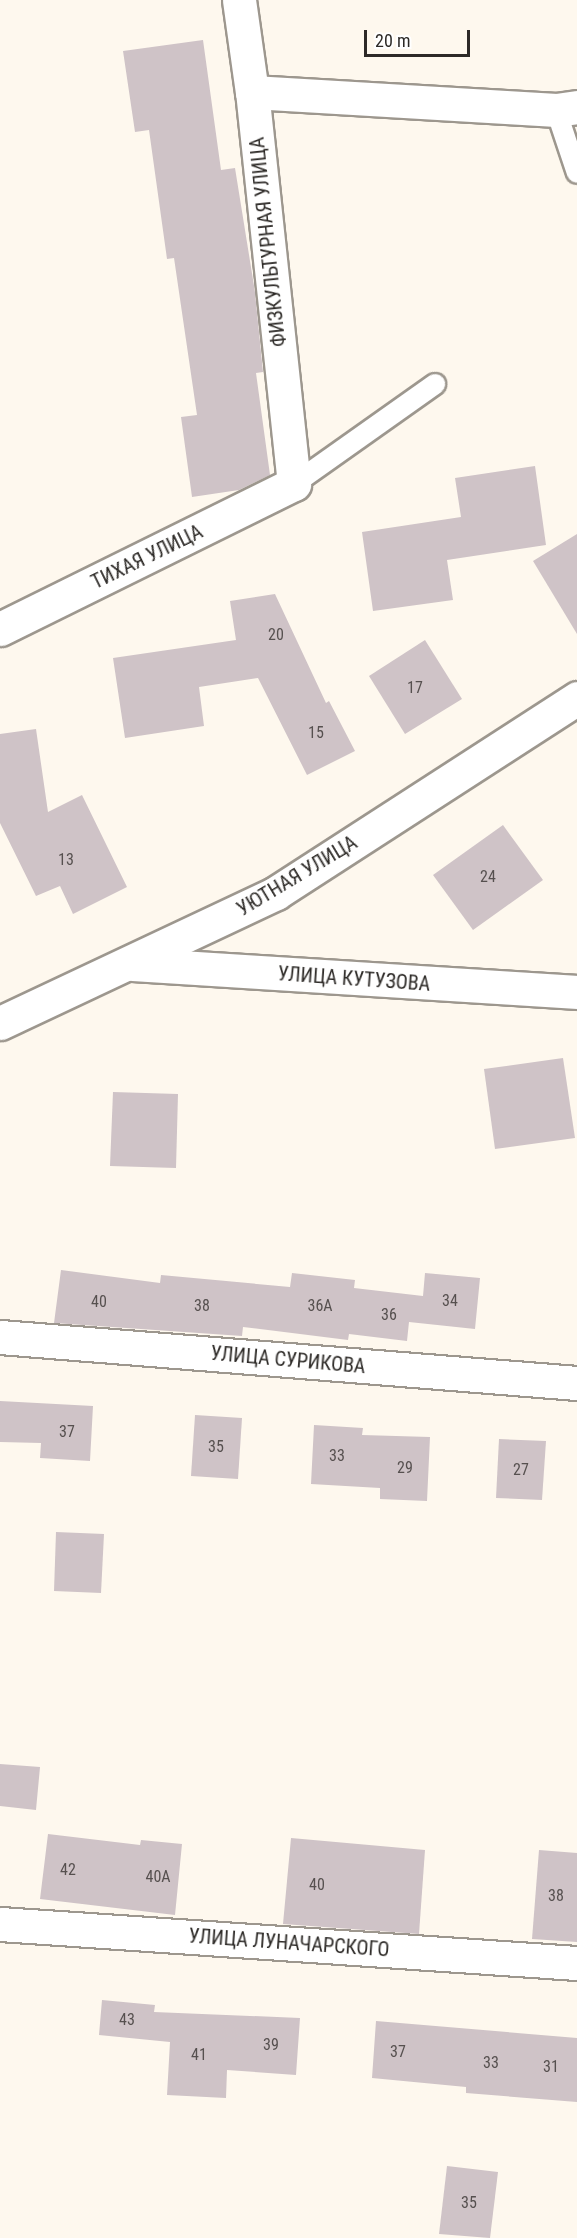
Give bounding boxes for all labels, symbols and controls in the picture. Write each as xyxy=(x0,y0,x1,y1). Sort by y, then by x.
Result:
scale bar xyxy=(367,18,474,56)
text: 20 m xyxy=(375,30,410,51)
street label: ФИЗКУЛЬТУРНАЯ УЛИЦА xyxy=(245,136,291,348)
street label: ТИХАЯ УЛИЦА xyxy=(87,520,207,594)
house number: 20 xyxy=(268,625,284,645)
house number: 17 xyxy=(407,678,423,698)
house number: 15 xyxy=(308,723,324,743)
street label: УЮТНАЯ УЛИЦА xyxy=(233,831,361,921)
house number: 13 xyxy=(58,850,74,870)
house number: 24 xyxy=(480,867,496,887)
street label: УЛИЦА КУТУЗОВА xyxy=(277,962,431,996)
house number: 34 xyxy=(442,1291,458,1311)
house number: 40 xyxy=(91,1292,107,1312)
house number: 38 xyxy=(194,1296,210,1316)
house number: 36А xyxy=(307,1296,333,1316)
house number: 36 xyxy=(381,1305,397,1325)
street label: УЛИЦА СУРИКОВА xyxy=(210,1341,366,1379)
house number: 37 xyxy=(59,1422,75,1442)
house number: 35 xyxy=(208,1437,224,1457)
house number: 33 xyxy=(329,1446,345,1466)
house number: 29 xyxy=(397,1458,413,1478)
house number: 27 xyxy=(513,1460,529,1480)
house number: 42 xyxy=(60,1860,76,1880)
house number: 40А xyxy=(145,1867,171,1887)
house number: 40 xyxy=(309,1875,325,1895)
house number: 38 xyxy=(548,1886,564,1906)
street label: УЛИЦА ЛУНАЧАРСКОГО xyxy=(188,1924,390,1962)
house number: 43 xyxy=(119,2010,135,2030)
house number: 39 xyxy=(263,2035,279,2055)
house number: 37 xyxy=(390,2042,406,2062)
house number: 41 xyxy=(191,2045,207,2065)
house number: 33 xyxy=(483,2053,499,2073)
house number: 31 xyxy=(543,2057,559,2077)
house number: 35 xyxy=(461,2193,477,2213)

